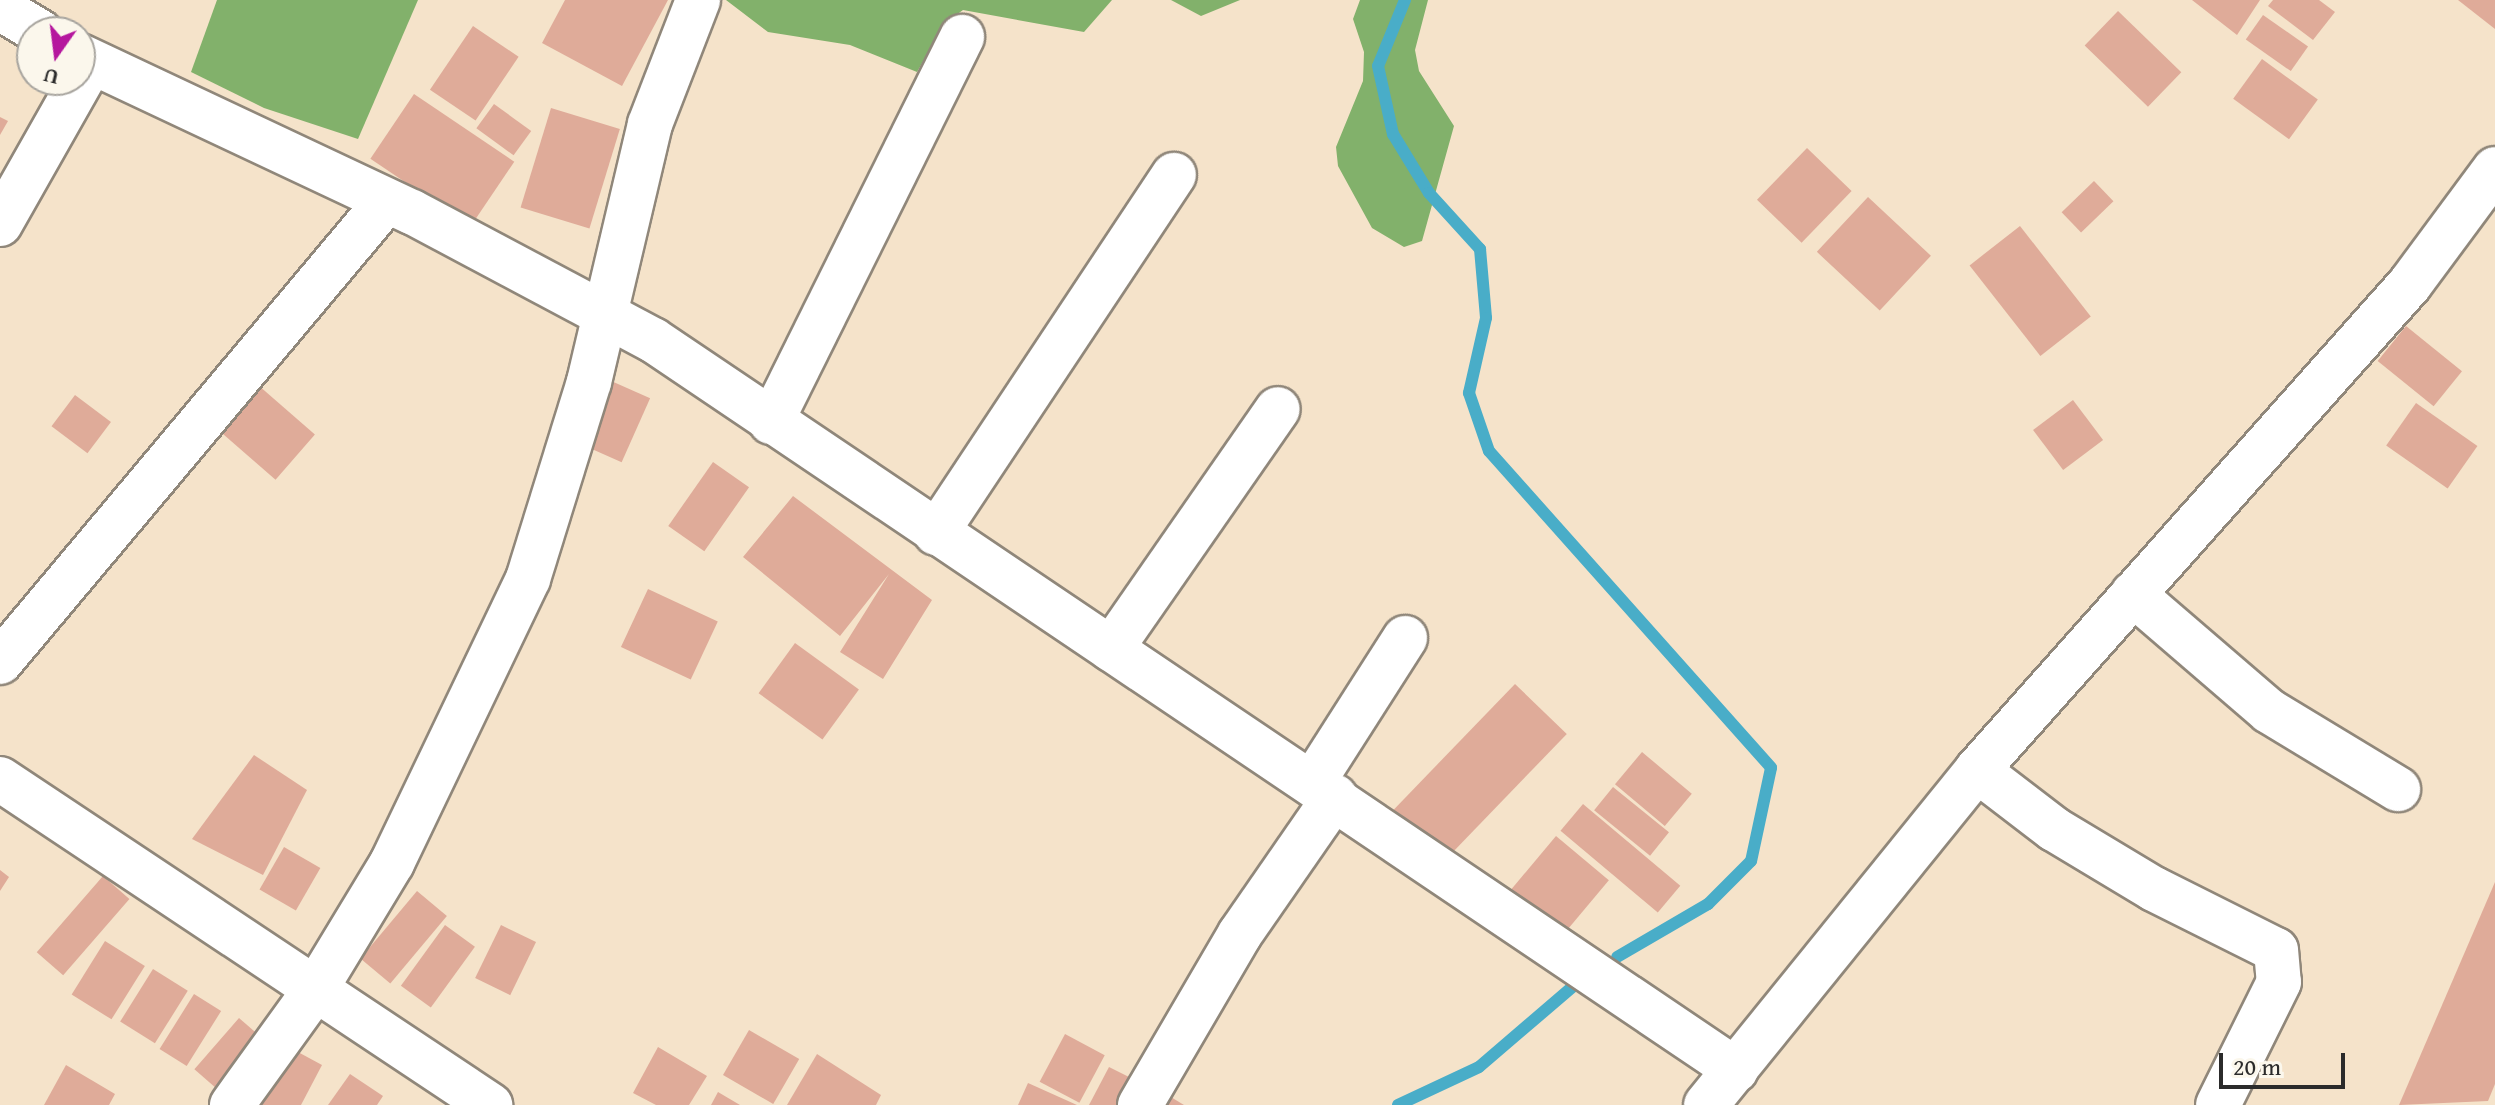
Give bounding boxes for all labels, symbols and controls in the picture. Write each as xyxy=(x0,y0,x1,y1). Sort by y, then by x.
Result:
north arrow xyxy=(16,16,96,96)
text: U xyxy=(40,60,62,95)
scale bar xyxy=(2223,1037,2349,1087)
text: 20 m xyxy=(2233,1049,2281,1084)

